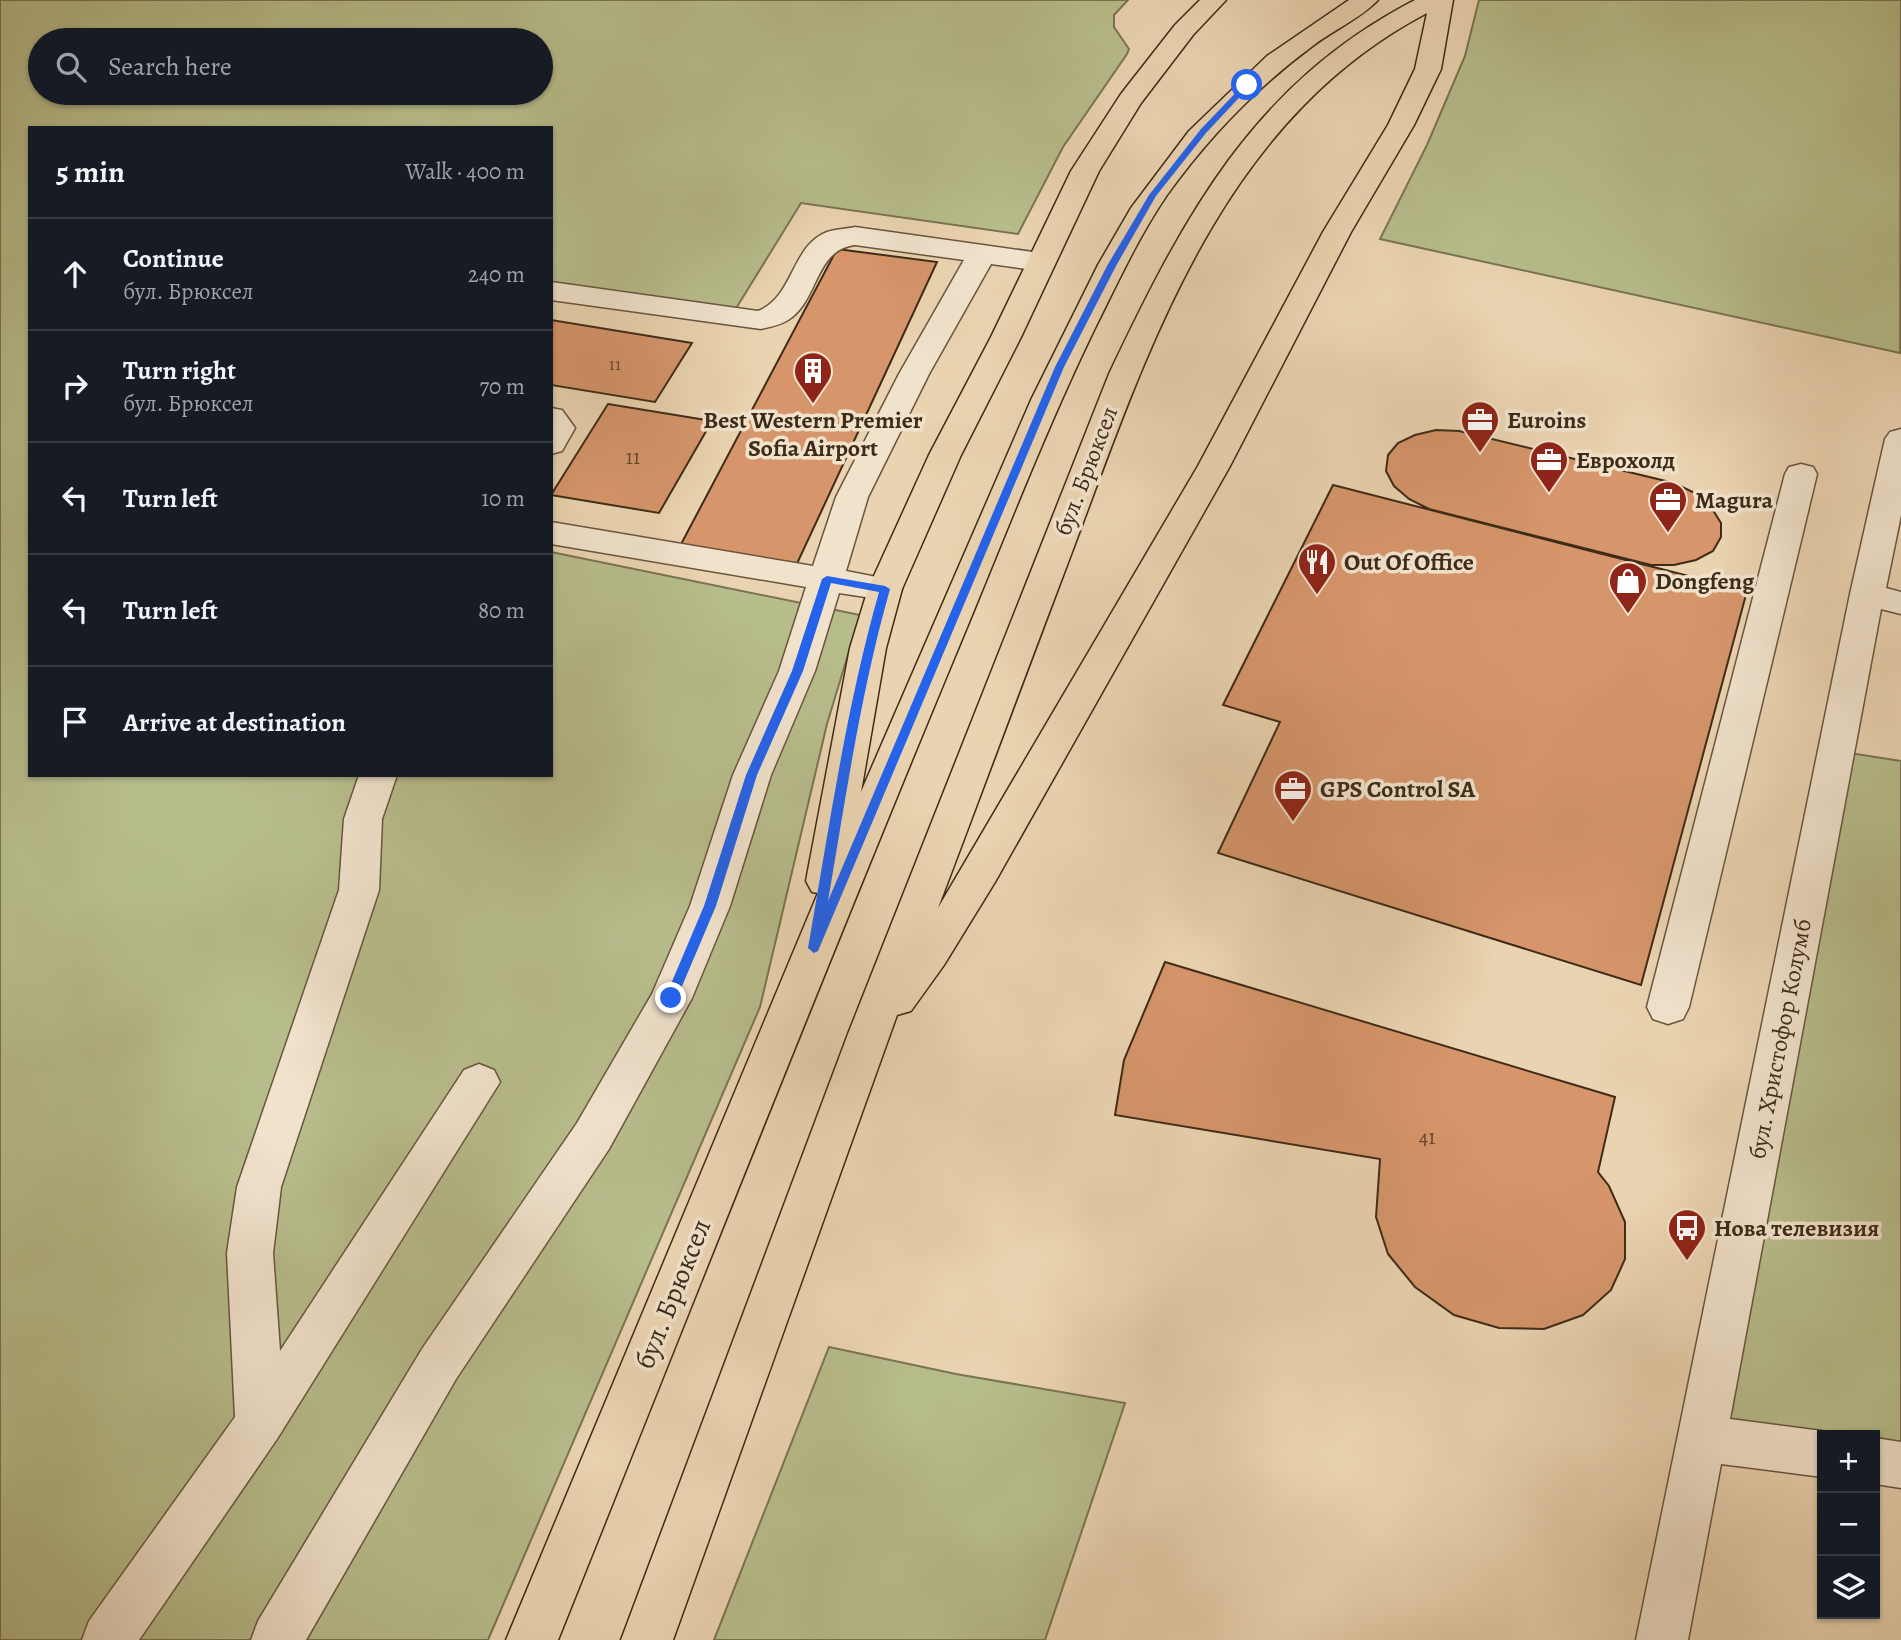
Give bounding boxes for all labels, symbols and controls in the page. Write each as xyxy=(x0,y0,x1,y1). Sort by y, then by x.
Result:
search box xyxy=(28,28,553,105)
icon: search xyxy=(52,48,90,86)
text: Search here xyxy=(108,49,232,84)
route start xyxy=(1231,69,1262,100)
text: 5 min xyxy=(56,152,125,192)
text: Walk · 400 m xyxy=(405,156,525,187)
text: Continue xyxy=(123,241,224,276)
icon: ahead xyxy=(56,255,94,293)
text: 240 m xyxy=(468,259,525,290)
text: бул. Брюксел xyxy=(123,276,253,307)
building icon: Best Western Premier Sofia Airport xyxy=(792,350,834,405)
house number: 11 xyxy=(609,352,621,376)
text: Turn right xyxy=(123,353,236,388)
icon: right xyxy=(56,367,94,405)
text: 70 m xyxy=(479,371,525,402)
text: бул. Брюксел xyxy=(123,388,253,419)
office icon: Euroins xyxy=(1459,399,1501,454)
street label: бул. Брюксел xyxy=(1047,402,1125,540)
place label: Best Western Premier Sofia Airport xyxy=(703,404,923,464)
place label: Euroins xyxy=(1507,404,1586,436)
office icon: Еврохолд xyxy=(1528,439,1570,494)
house number: 11 xyxy=(626,443,640,471)
place label: Еврохолд xyxy=(1576,444,1675,476)
icon: left xyxy=(56,479,94,517)
office icon: Magura xyxy=(1647,479,1689,534)
text: Turn left xyxy=(123,481,218,516)
text: 10 m xyxy=(481,483,525,514)
place label: Magura xyxy=(1695,484,1774,516)
restaurant icon: Out Of Office xyxy=(1296,541,1338,596)
place label: Out Of Office xyxy=(1344,546,1474,578)
shop icon: Dongfeng xyxy=(1607,560,1649,615)
place label: Dongfeng xyxy=(1655,565,1755,597)
icon: left xyxy=(56,591,94,629)
text: Turn left xyxy=(123,593,218,628)
text: 80 m xyxy=(478,595,525,626)
icon: arrive xyxy=(56,703,94,741)
text: Arrive at destination xyxy=(123,705,346,740)
office icon: GPS Control SA xyxy=(1272,768,1314,823)
place label: GPS Control SA xyxy=(1320,773,1476,805)
street label: бул. Христофор Колумб xyxy=(1741,916,1819,1162)
route end xyxy=(655,982,686,1013)
house number: 41 xyxy=(1419,1123,1435,1151)
bus stop icon: Нова телевизия xyxy=(1666,1207,1708,1262)
place label: Нова телевизия xyxy=(1714,1212,1879,1244)
street label: бул. Брюксел xyxy=(626,1213,720,1375)
map controls xyxy=(1817,1430,1880,1619)
button: + xyxy=(1817,1430,1880,1493)
button: − xyxy=(1817,1493,1880,1556)
button: layers xyxy=(1817,1556,1880,1619)

